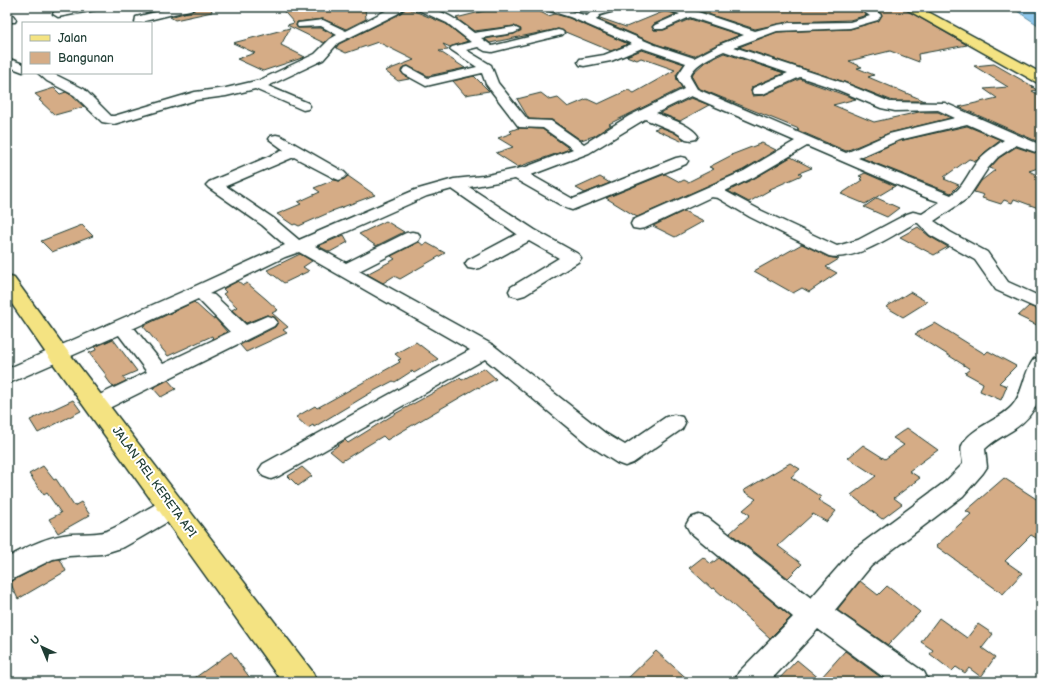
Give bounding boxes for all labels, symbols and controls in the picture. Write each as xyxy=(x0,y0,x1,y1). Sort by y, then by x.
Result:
legend xyxy=(22,22,152,74)
text: Jalan xyxy=(58,31,87,46)
text: Bangunan xyxy=(58,51,114,66)
street label: JALAN REL KERETA API xyxy=(109,424,199,541)
north arrow xyxy=(22,627,62,667)
text: U xyxy=(28,633,43,648)

